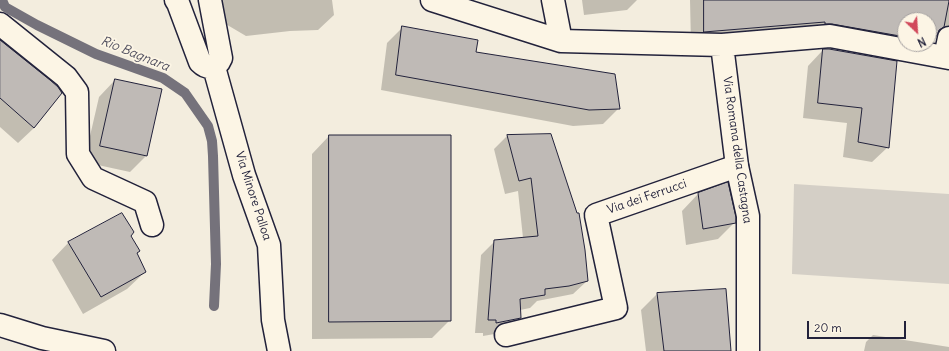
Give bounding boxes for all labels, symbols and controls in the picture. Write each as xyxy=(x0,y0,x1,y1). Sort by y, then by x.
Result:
north arrow xyxy=(897,12,937,52)
water label: Rio Bagnara xyxy=(99,33,171,75)
text: N xyxy=(915,34,928,50)
street label: Via Romana della Castagna xyxy=(720,76,754,224)
street label: Via Minore Palloa xyxy=(232,150,274,242)
street label: Via dei Ferrucci xyxy=(605,177,689,217)
scale bar xyxy=(809,313,908,339)
text: 20 m xyxy=(814,320,842,335)

